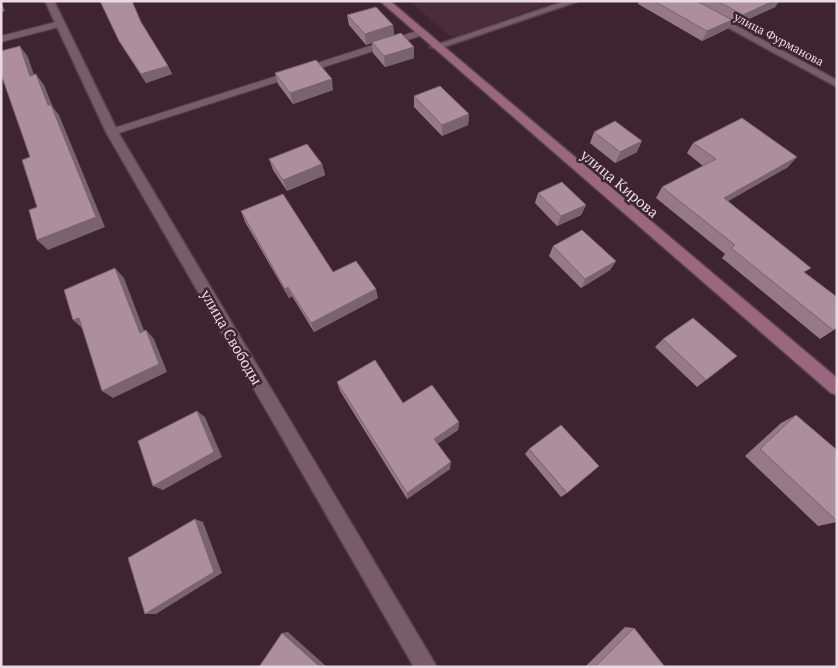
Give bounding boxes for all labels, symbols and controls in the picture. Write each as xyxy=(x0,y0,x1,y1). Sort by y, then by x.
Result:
street label: улица Фурманова xyxy=(731,9,826,69)
street label: улица Кирова xyxy=(576,144,664,222)
street label: улица Свободы xyxy=(196,285,267,388)

